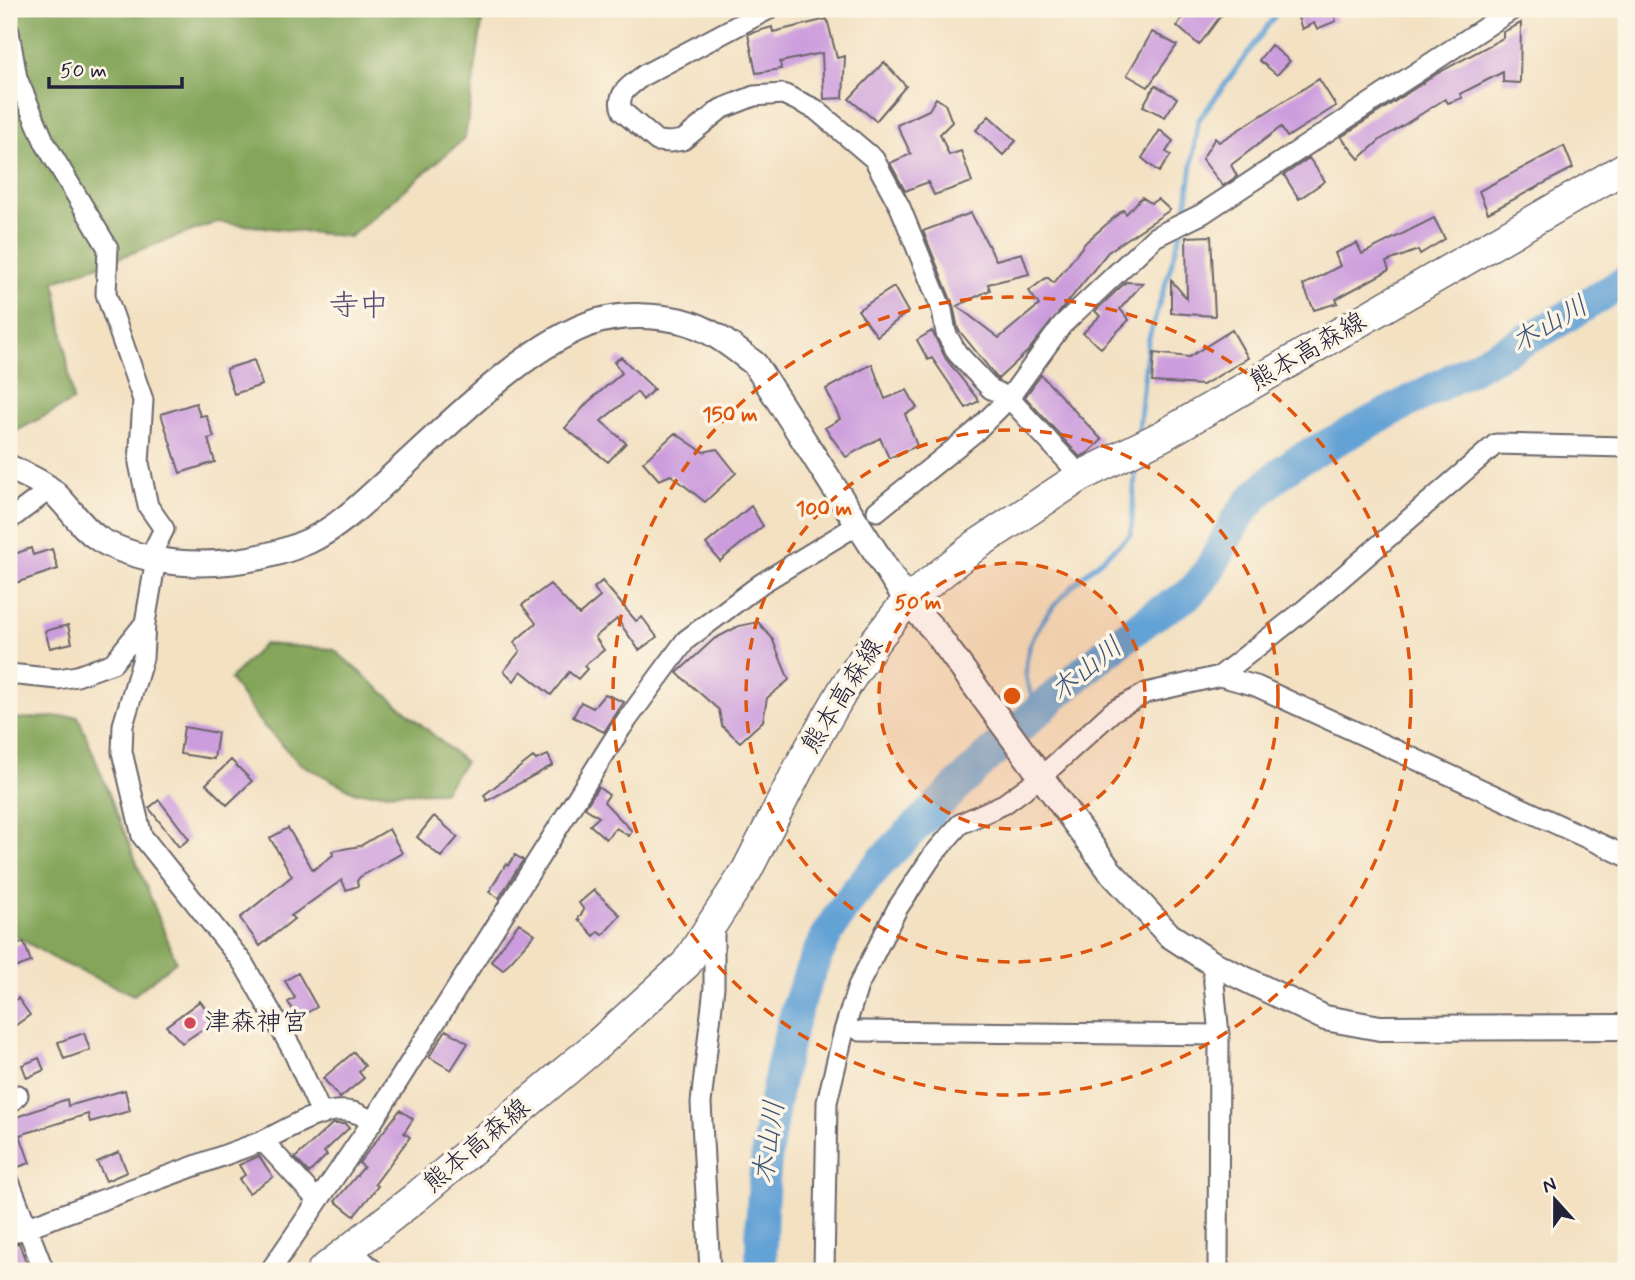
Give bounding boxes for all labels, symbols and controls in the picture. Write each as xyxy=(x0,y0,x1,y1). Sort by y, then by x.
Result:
scale bar xyxy=(49,46,182,90)
text: 50 m xyxy=(60,57,107,85)
district label: 寺中 xyxy=(329,287,389,326)
water label: 木山川 xyxy=(1504,288,1596,362)
street label: 熊本高森線 xyxy=(1243,305,1373,399)
text: 150 m xyxy=(702,401,758,429)
text: 100 m xyxy=(796,495,852,523)
text: 50 m xyxy=(895,589,942,617)
water label: 木山川 xyxy=(1043,629,1131,711)
street label: 熊本高森線 xyxy=(794,632,892,760)
centre of rings xyxy=(1000,684,1024,708)
place label: 津森神宮 xyxy=(204,1006,308,1040)
marker: 津森神宮 xyxy=(182,1015,198,1031)
street label: 熊本高森線 xyxy=(416,1091,538,1201)
water label: 木山川 xyxy=(746,1098,794,1186)
north arrow xyxy=(1520,1164,1590,1234)
text: N xyxy=(1539,1172,1560,1199)

